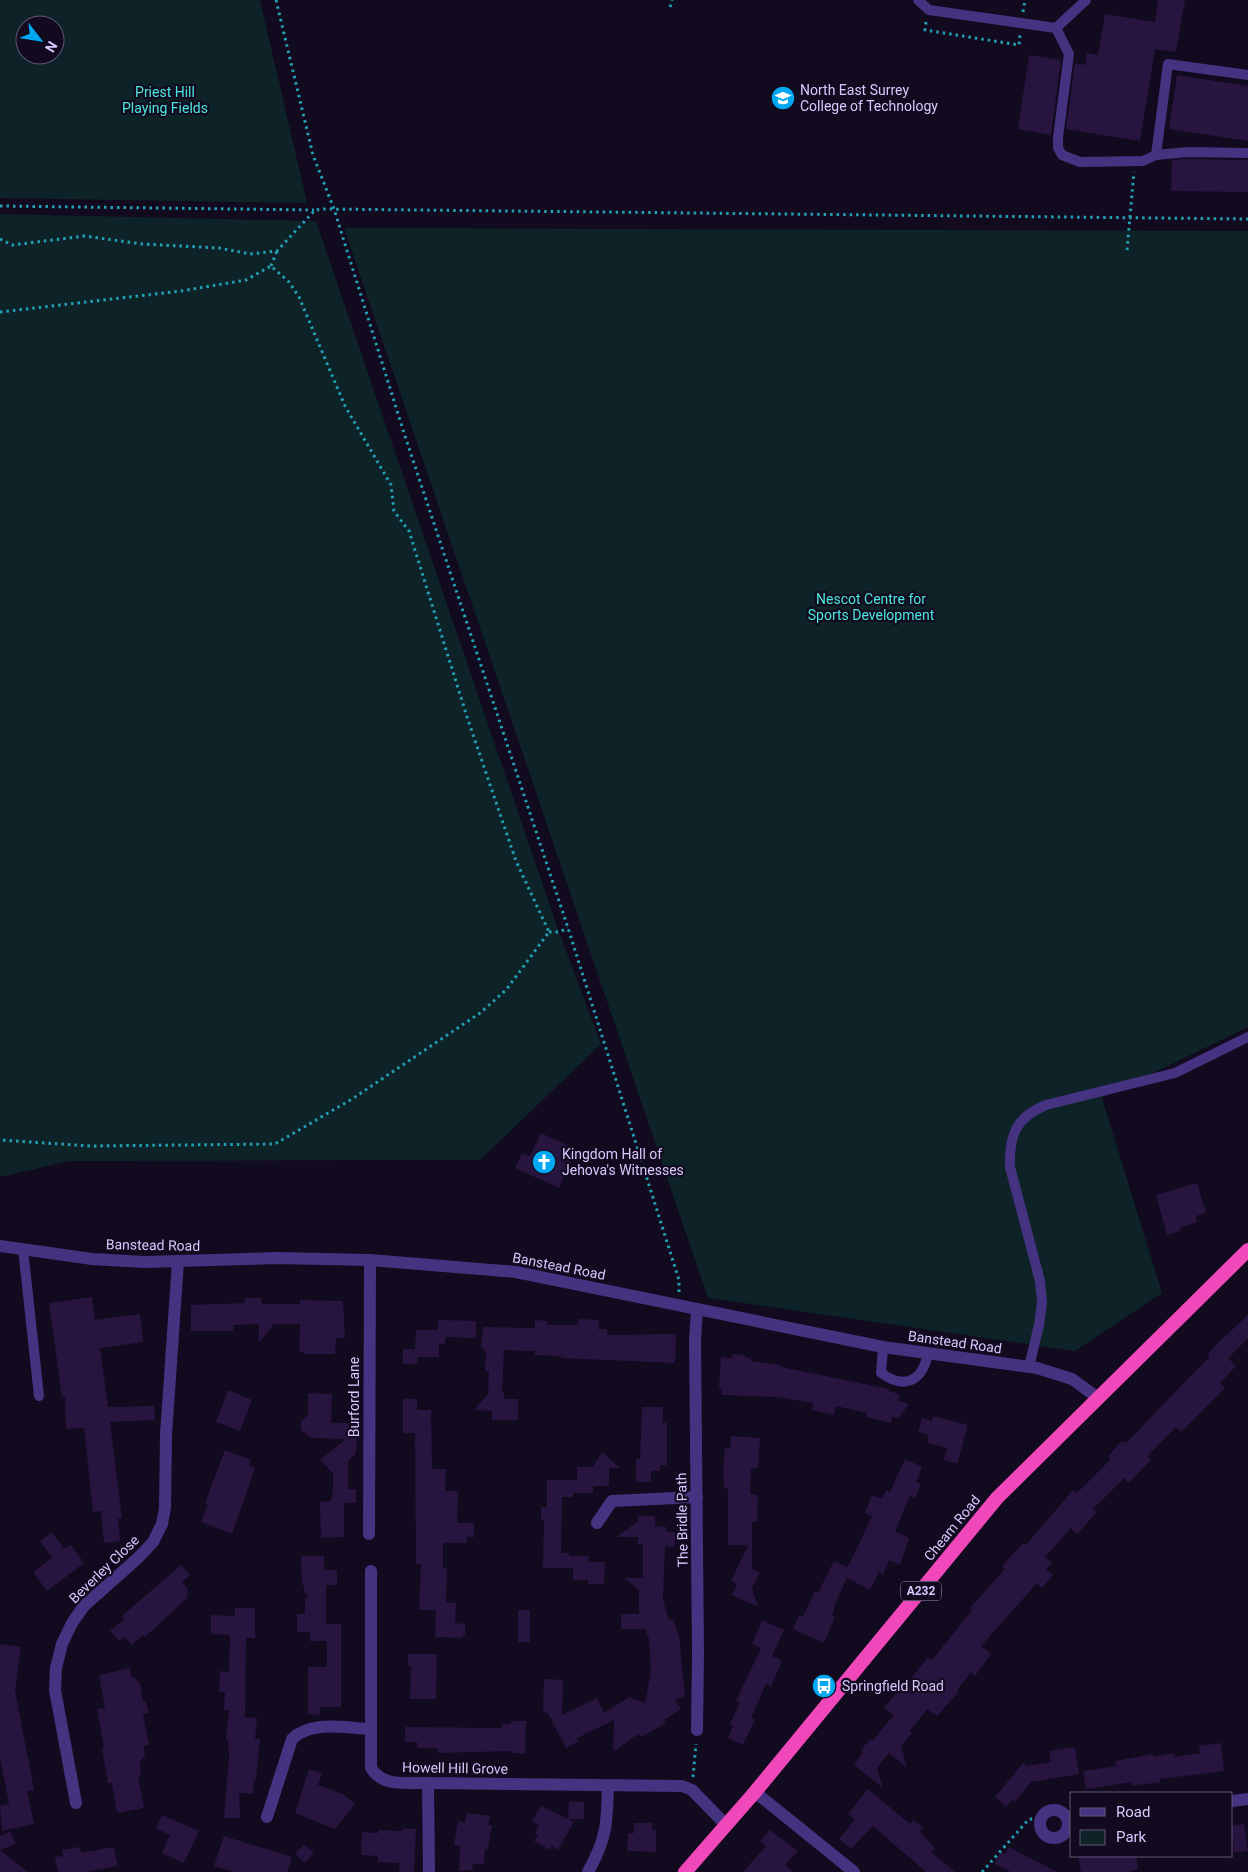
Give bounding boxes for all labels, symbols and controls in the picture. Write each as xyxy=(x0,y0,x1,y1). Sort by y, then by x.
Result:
north arrow xyxy=(15,15,65,65)
text: N xyxy=(42,38,61,55)
place label: North East Surrey College of Technology xyxy=(800,82,938,114)
park label: Priest Hill Playing Fields xyxy=(122,84,208,116)
school or university icon: North East Surrey College of Technology xyxy=(770,85,796,111)
park label: Nescot Centre for Sports Development xyxy=(808,591,935,623)
place label: Kingdom Hall of Jehova's Witnesses xyxy=(562,1146,684,1178)
church icon: Kingdom Hall of Jehova's Witnesses xyxy=(531,1149,557,1175)
street label: Banstead Road xyxy=(106,1236,200,1254)
street label: Banstead Road xyxy=(511,1249,607,1283)
street label: Banstead Road xyxy=(907,1328,1003,1356)
street label: Burford Lane xyxy=(346,1357,362,1437)
street label: The Bridle Path xyxy=(673,1473,691,1567)
street label: Cheam Road xyxy=(921,1492,983,1564)
street label: Beverley Close xyxy=(66,1532,142,1606)
road number: A232 xyxy=(901,1582,941,1600)
bus stop icon: Springfield Road xyxy=(811,1673,837,1699)
place label: Springfield Road xyxy=(842,1678,944,1694)
street label: Howell Hill Grove xyxy=(402,1759,508,1777)
legend xyxy=(1070,1792,1233,1857)
text: Road xyxy=(1116,1803,1150,1821)
text: Park xyxy=(1116,1828,1147,1846)

